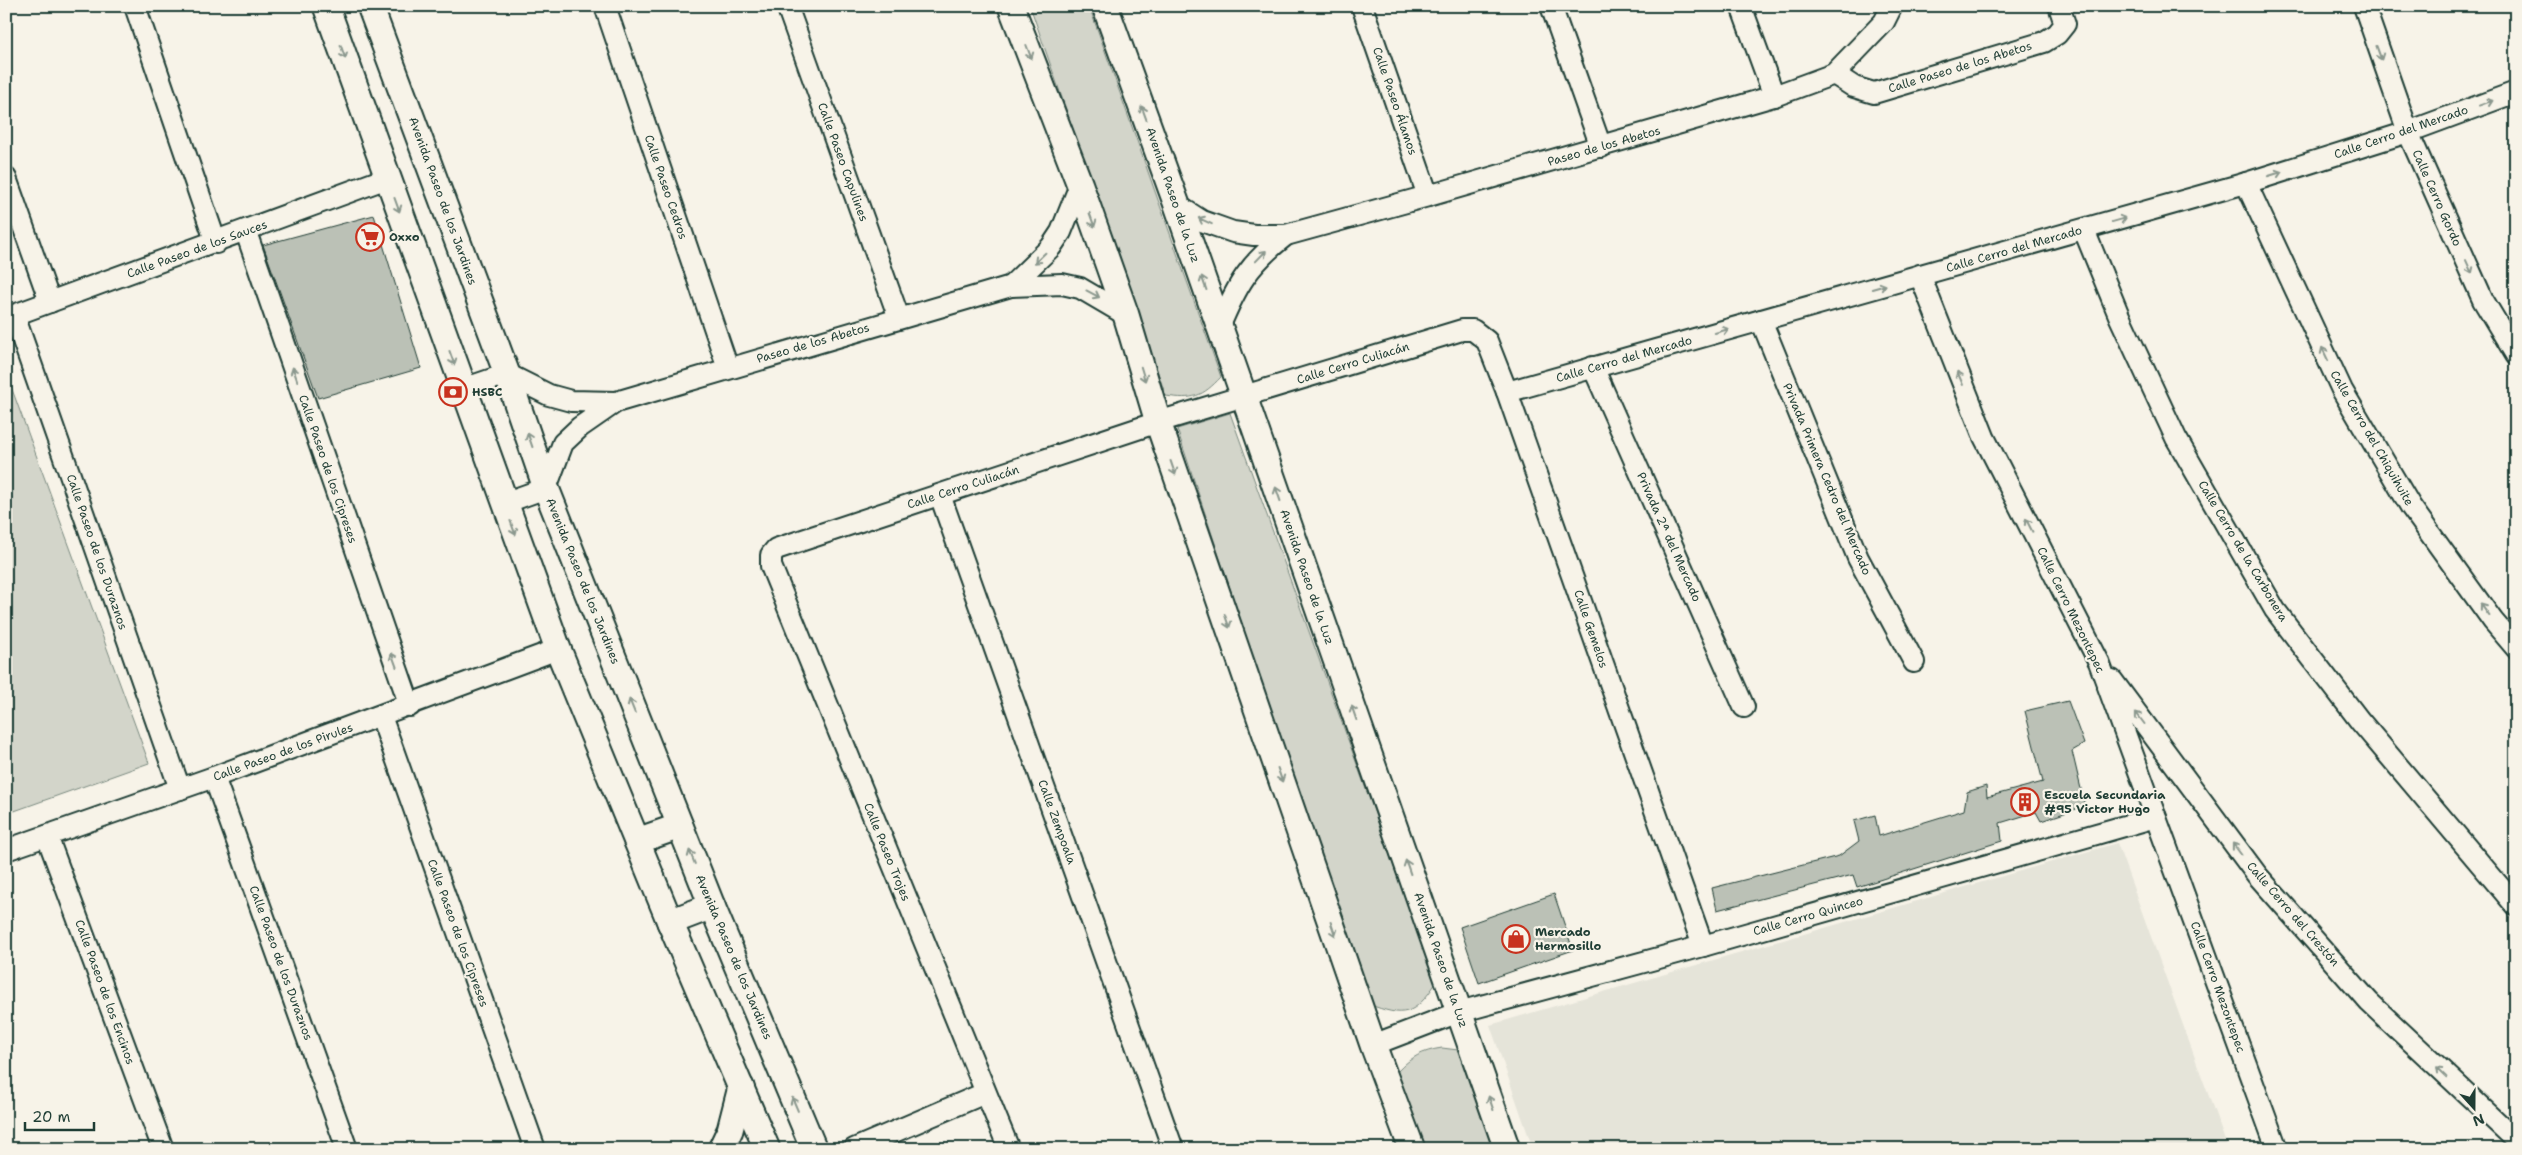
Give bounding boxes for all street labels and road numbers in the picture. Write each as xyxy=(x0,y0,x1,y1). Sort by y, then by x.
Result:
street label: Calle Paseo de los Abetos xyxy=(1886,37,2034,97)
street label: Calle Paseo Álamos xyxy=(1369,45,1421,157)
street label: Calle Paseo Capulines xyxy=(814,100,872,224)
street label: Calle Cerro del Mercado xyxy=(2332,102,2470,162)
street label: Avenida Paseo de los Jardines xyxy=(405,115,481,287)
street label: Paseo de los Abetos xyxy=(1546,122,1662,170)
street label: Avenida Paseo de la Luz xyxy=(1142,125,1204,265)
street label: Calle Paseo Cedros xyxy=(641,133,691,241)
street label: Calle Cerro Gordo xyxy=(2409,147,2465,249)
street label: Calle Paseo de los Sauces xyxy=(125,216,269,282)
street label: Calle Cerro del Mercado xyxy=(1944,222,2084,276)
street label: Paseo de los Abetos xyxy=(755,319,871,367)
street label: Calle Cerro del Mercado xyxy=(1554,332,1694,386)
street label: Calle Cerro Culiacán xyxy=(1295,338,1411,388)
street label: Calle Cerro del Chiquihuite xyxy=(2327,367,2417,509)
street label: Privada Primera Cedro del Mercado xyxy=(1779,381,1875,577)
street label: Calle Paseo de los Cipreses xyxy=(295,392,361,546)
street label: Calle Cerro Culiacán xyxy=(905,461,1021,513)
street label: Privada 2ª del Mercado xyxy=(1633,470,1705,604)
street label: Calle Paseo de los Duraznos xyxy=(63,472,131,632)
street label: Calle Cerro de la Carbonera xyxy=(2194,478,2292,625)
street label: Avenida Paseo de los Jardines xyxy=(542,496,624,666)
street label: Avenida Paseo de la Luz xyxy=(1276,507,1338,647)
street label: Calle Cerro Mezontepec xyxy=(2033,544,2109,676)
street label: Calle Gemelos xyxy=(1570,588,1612,670)
street label: Calle Paseo de los Pirules xyxy=(211,719,355,785)
street label: Calle Zempoala xyxy=(1034,777,1080,867)
street label: Calle Paseo Trojes xyxy=(860,801,914,903)
street label: Calle Paseo de los Cipreses xyxy=(424,857,492,1009)
street label: Calle Cerro del Crestón xyxy=(2243,858,2343,970)
street label: Avenida Paseo de los Jardines xyxy=(692,872,776,1042)
street label: Calle Paseo de los Duraznos xyxy=(246,883,316,1043)
street label: Avenida Paseo de la Luz xyxy=(1410,890,1472,1030)
street label: Calle Cerro Quinceo xyxy=(1751,893,1865,939)
street label: Calle Paseo de los Encinos xyxy=(71,917,139,1067)
street label: Calle Cerro Mezontepec xyxy=(2187,919,2249,1055)

